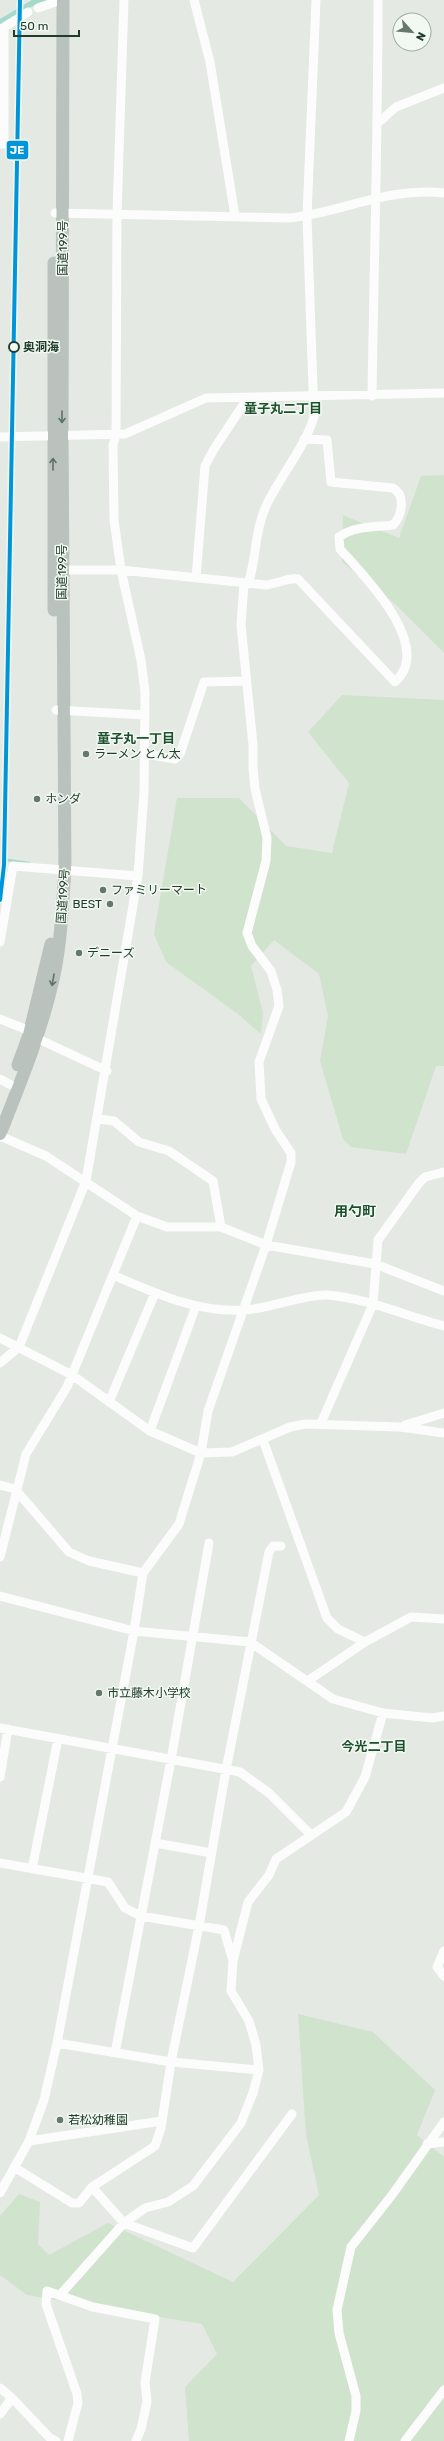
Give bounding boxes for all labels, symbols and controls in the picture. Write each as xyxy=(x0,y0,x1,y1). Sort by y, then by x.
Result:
scale bar xyxy=(14,12,79,38)
north arrow xyxy=(392,12,432,52)
text: 50 m xyxy=(20,19,48,33)
text: N xyxy=(413,30,428,43)
line badge: JE xyxy=(6,140,29,160)
text: JE xyxy=(10,144,24,157)
street label: 国道199号 xyxy=(56,220,70,276)
place label: 奥洞海 xyxy=(23,340,59,354)
marker: 奥洞海 xyxy=(8,341,20,353)
district label: 童子丸二丁目 xyxy=(244,401,322,416)
one-way arrow xyxy=(58,410,66,423)
one-way arrow xyxy=(49,458,57,471)
street label: 国道199号 xyxy=(55,544,69,600)
district label: 童子丸一丁目 xyxy=(97,731,175,746)
place label: ラーメン とん太 xyxy=(94,747,180,761)
marker: ラーメン とん太 xyxy=(81,749,91,759)
place label: ホンダ xyxy=(45,792,81,806)
marker: ホンダ xyxy=(32,794,42,804)
street label: 国道199号 xyxy=(54,868,72,924)
place label: ファミリーマート xyxy=(111,883,207,897)
marker: ファミリーマート xyxy=(98,885,108,895)
place label: BEST xyxy=(72,897,102,911)
marker: BEST xyxy=(105,899,115,909)
place label: デニーズ xyxy=(87,946,134,960)
marker: デニーズ xyxy=(74,948,84,958)
one-way arrow xyxy=(49,973,57,986)
district label: 用勺町 xyxy=(334,1203,376,1220)
place label: 市立藤木小学校 xyxy=(107,1686,191,1700)
marker: 市立藤木小学校 xyxy=(94,1688,104,1698)
district label: 今光二丁目 xyxy=(341,1739,407,1754)
place label: 若松幼稚園 xyxy=(68,2113,128,2127)
marker: 若松幼稚園 xyxy=(55,2115,65,2125)

